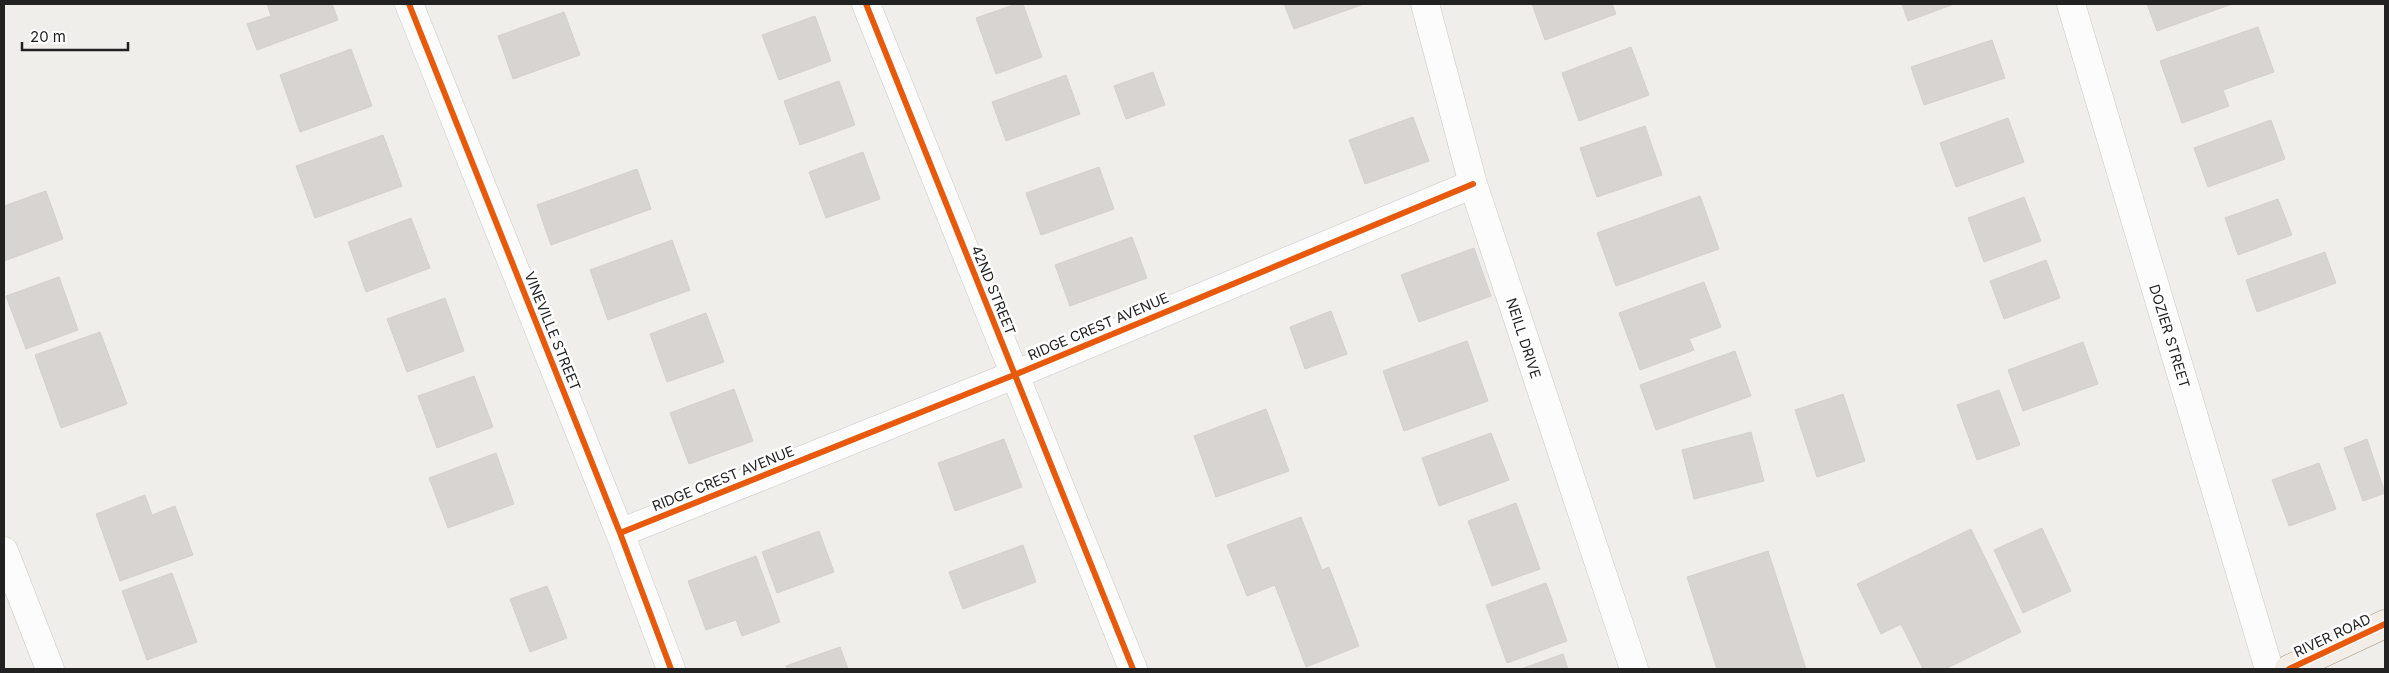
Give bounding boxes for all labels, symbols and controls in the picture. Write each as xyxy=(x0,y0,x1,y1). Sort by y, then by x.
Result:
scale bar xyxy=(22,20,129,52)
text: 20 m xyxy=(30,27,66,46)
street label: 42ND STREET xyxy=(968,243,1020,337)
street label: VINEVILLE STREET xyxy=(521,269,585,393)
street label: DOZIER STREET xyxy=(2146,282,2194,390)
street label: RIDGE CREST AVENUE xyxy=(1025,289,1171,363)
street label: NEILL DRIVE xyxy=(1503,296,1545,380)
street label: RIDGE CREST AVENUE xyxy=(650,442,796,514)
street label: RIVER ROAD xyxy=(2291,610,2373,660)

